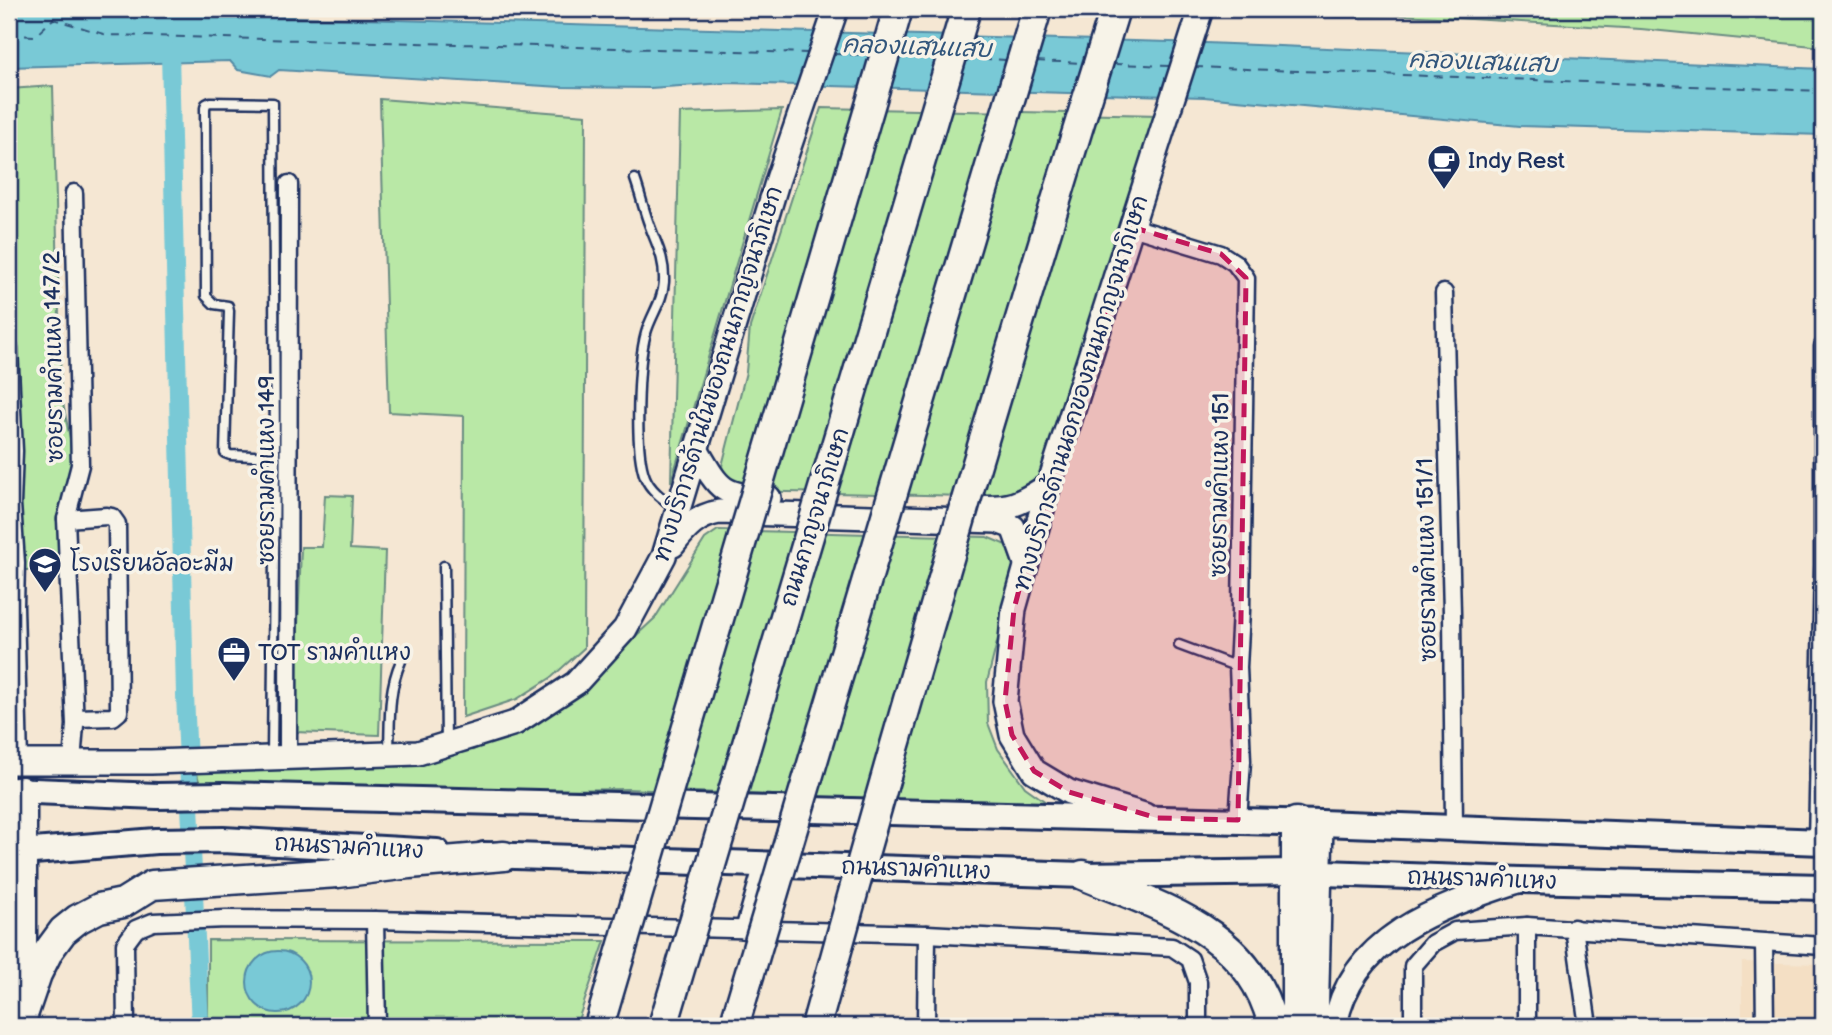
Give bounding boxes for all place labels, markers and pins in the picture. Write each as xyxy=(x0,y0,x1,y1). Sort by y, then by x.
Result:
cafe icon: Indy Rest xyxy=(1425,142,1463,191)
place label: Indy Rest xyxy=(1468,147,1565,175)
school or university icon: โรงเรียนอัลอะมีม xyxy=(26,545,64,594)
place label: โรงเรียนอัลอะมีม xyxy=(70,547,234,578)
office icon: TOT รามคำแหง xyxy=(215,634,253,683)
place label: TOT รามคำแหง xyxy=(258,636,411,667)

